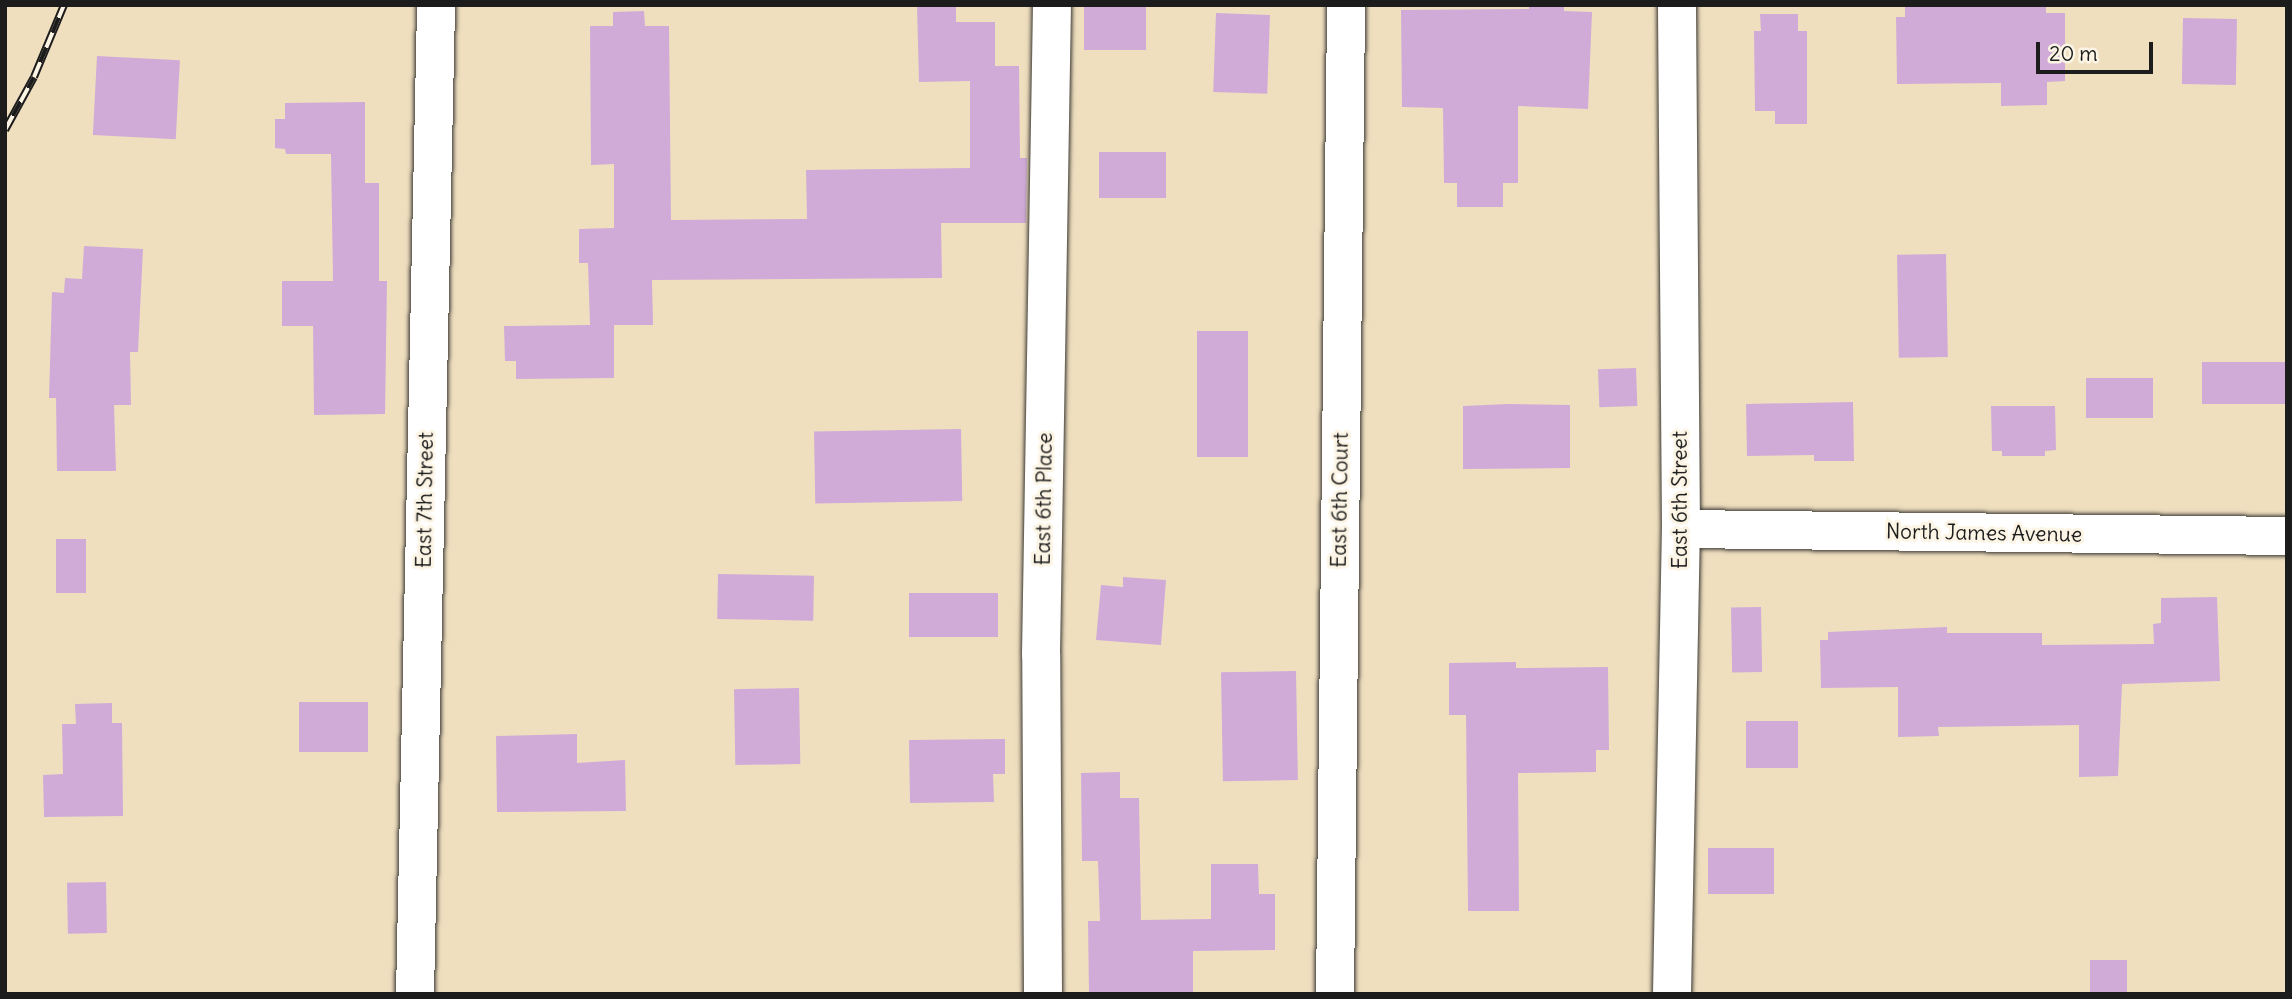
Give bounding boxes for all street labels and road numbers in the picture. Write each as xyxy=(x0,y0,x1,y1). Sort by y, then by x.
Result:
street label: East 6th Street xyxy=(1667,431,1693,569)
street label: East 7th Street xyxy=(411,432,439,568)
street label: East 6th Place xyxy=(1030,432,1058,566)
street label: East 6th Court xyxy=(1326,432,1354,568)
street label: North James Avenue xyxy=(1886,519,2082,547)

